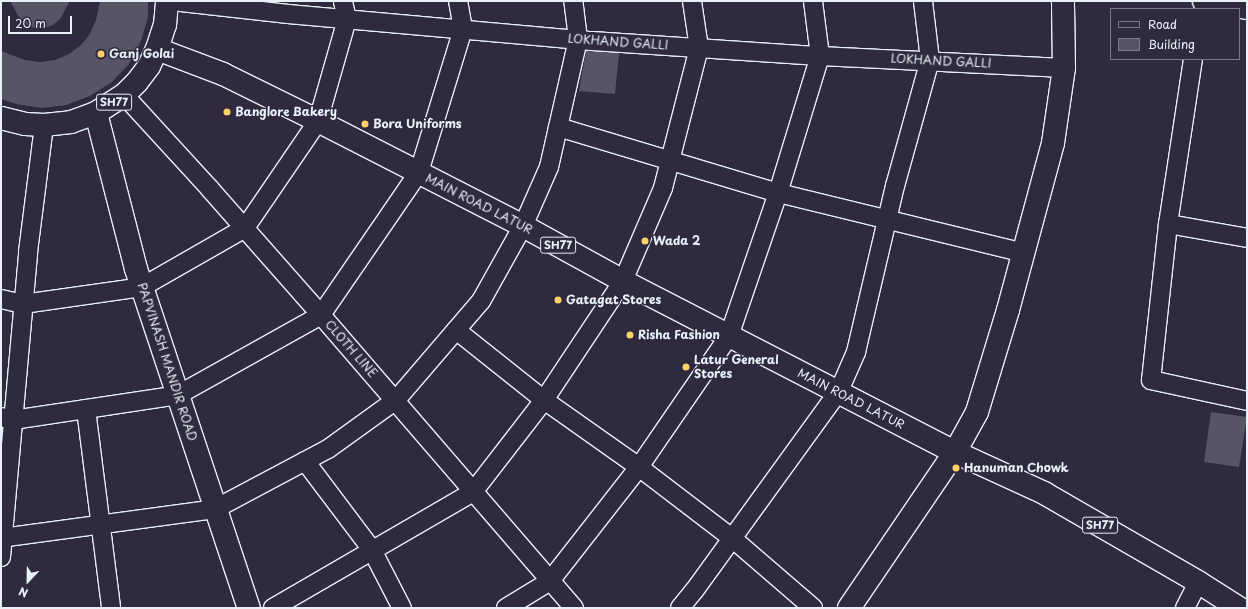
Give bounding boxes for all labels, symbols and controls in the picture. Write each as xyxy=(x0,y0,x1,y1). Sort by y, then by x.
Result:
scale bar xyxy=(10,8,74,34)
legend xyxy=(1110,8,1240,60)
text: 20 m xyxy=(15,14,46,32)
text: Road xyxy=(1148,15,1177,33)
street label: LOKHAND GALLI xyxy=(568,31,668,53)
text: Building xyxy=(1148,35,1195,53)
place label: Ganj Golai xyxy=(109,47,174,61)
marker: Ganj Golai xyxy=(96,49,106,59)
street label: LOKHAND GALLI xyxy=(891,51,991,71)
road number: SH77 xyxy=(96,93,132,111)
place label: Banglore Bakery xyxy=(235,105,338,119)
marker: Banglore Bakery xyxy=(222,107,232,117)
place label: Bora Uniforms xyxy=(373,117,462,131)
marker: Bora Uniforms xyxy=(360,119,370,129)
street label: MAIN ROAD LATUR xyxy=(423,171,535,237)
place label: Wada 2 xyxy=(653,234,701,248)
road number: SH77 xyxy=(540,236,576,254)
marker: Wada 2 xyxy=(640,236,650,246)
street label: PAPVINASH MANDIR ROAD xyxy=(134,280,200,444)
place label: Gatagat Stores xyxy=(566,293,660,307)
marker: Gatagat Stores xyxy=(553,295,563,305)
street label: CLOTH LINE xyxy=(322,317,380,381)
place label: Risha Fashion xyxy=(638,328,721,342)
marker: Risha Fashion xyxy=(625,330,635,340)
place label: Latur General Stores xyxy=(694,353,779,381)
marker: Latur General Stores xyxy=(681,362,691,372)
street label: MAIN ROAD LATUR xyxy=(795,366,907,432)
place label: Hanuman Chowk xyxy=(964,461,1069,475)
marker: Hanuman Chowk xyxy=(951,463,961,473)
road number: SH77 xyxy=(1082,516,1118,534)
north arrow xyxy=(8,561,48,601)
text: N xyxy=(16,583,31,602)

